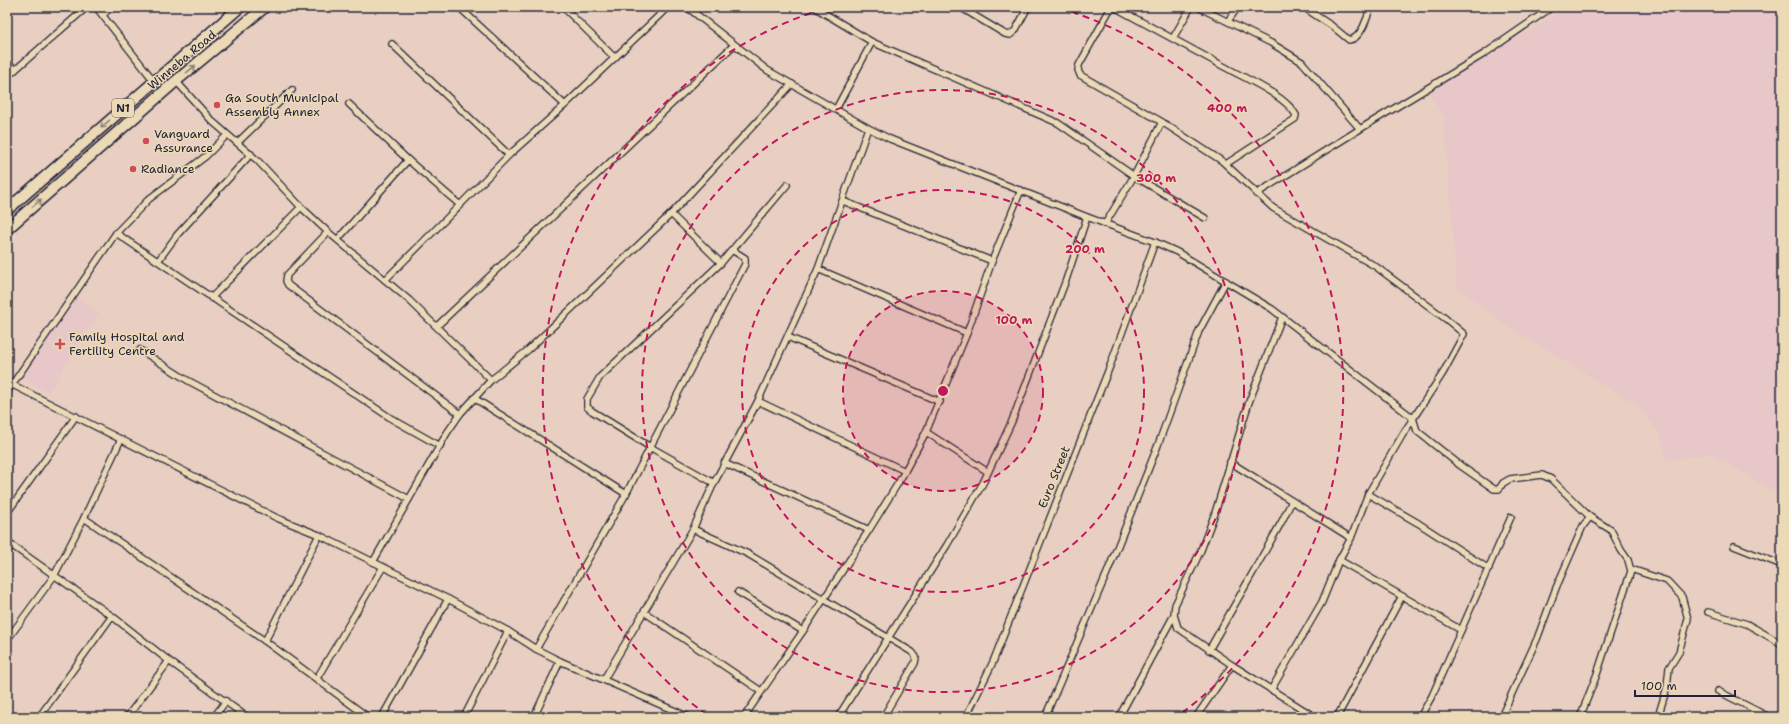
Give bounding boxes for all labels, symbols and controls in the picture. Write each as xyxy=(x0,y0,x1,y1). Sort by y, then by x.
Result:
street label: Winneba Road xyxy=(144,26,220,93)
one-way arrow xyxy=(186,65,197,73)
place label: Ga South Municipal Assembly Annex xyxy=(225,90,339,120)
road number: N1 xyxy=(112,99,134,117)
marker: Ga South Municipal Assembly Annex xyxy=(212,100,222,110)
text: 400 m xyxy=(1207,100,1247,116)
one-way arrow xyxy=(99,120,110,129)
place label: Vanguard Assurance xyxy=(154,126,213,156)
marker: Vanguard Assurance xyxy=(141,136,151,146)
place label: Radiance xyxy=(141,161,195,177)
marker: Radiance xyxy=(128,164,138,174)
text: 300 m xyxy=(1136,170,1176,186)
one-way arrow xyxy=(31,199,42,208)
text: 200 m xyxy=(1065,241,1105,257)
text: 100 m xyxy=(996,312,1033,328)
place label: Family Hospital and Fertility Centre xyxy=(69,329,185,359)
marker: Family Hospital and Fertility Centre xyxy=(54,338,66,350)
centre of rings xyxy=(936,384,950,398)
street label: Euro Street xyxy=(1034,444,1074,510)
scale bar xyxy=(1635,672,1735,698)
text: 100 m xyxy=(1641,678,1677,694)

